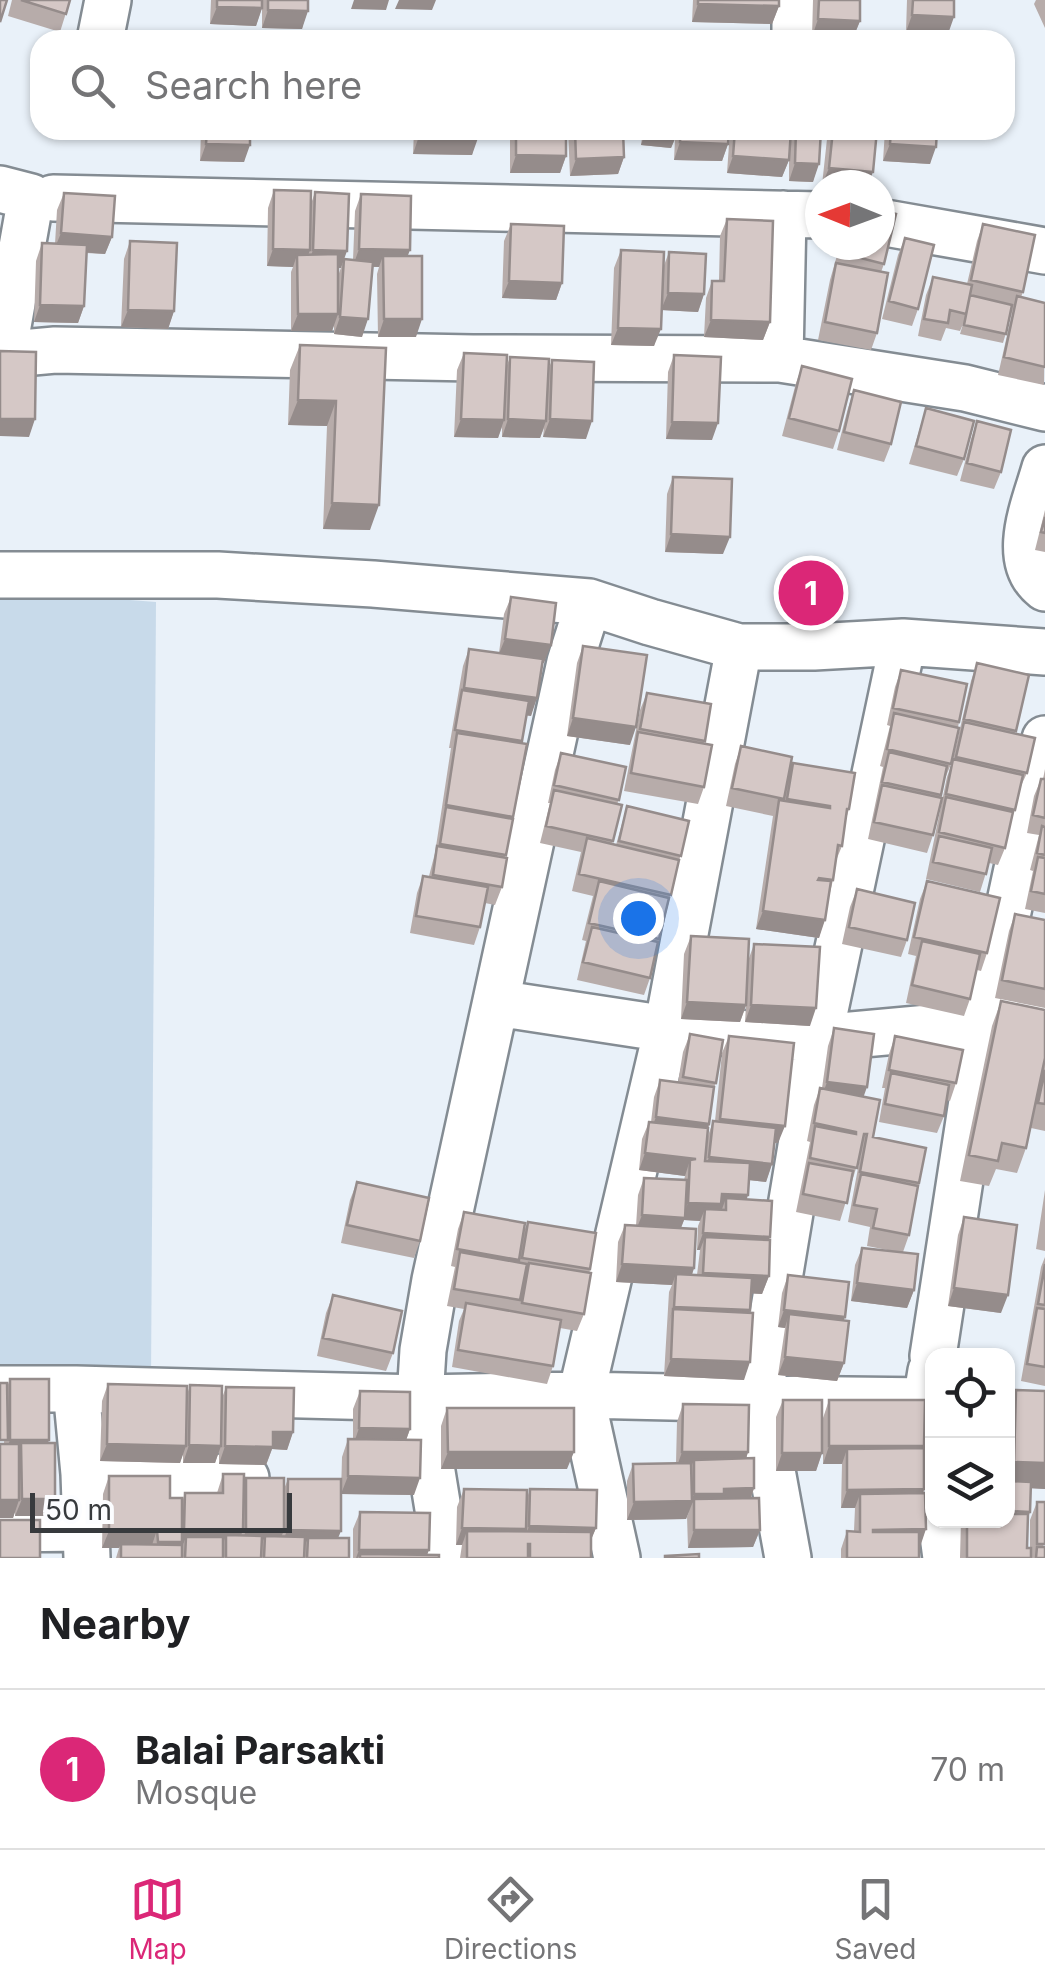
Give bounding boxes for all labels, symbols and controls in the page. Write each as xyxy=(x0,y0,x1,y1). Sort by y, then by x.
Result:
search box xyxy=(30,30,1015,140)
icon: search xyxy=(65,58,120,113)
text: Search here xyxy=(145,62,362,108)
north arrow xyxy=(805,170,895,260)
pin: 1 xyxy=(778,556,844,630)
your location xyxy=(613,893,664,944)
map controls xyxy=(925,1348,1015,1528)
button: locate xyxy=(925,1348,1015,1438)
button: layers xyxy=(925,1438,1015,1528)
scale bar xyxy=(30,1488,292,1532)
text: 50 m xyxy=(45,1493,112,1527)
text: Nearby xyxy=(40,1598,191,1649)
text: Balai Parsakti xyxy=(135,1727,385,1773)
text: 1 xyxy=(66,1750,79,1789)
text: 70 m xyxy=(930,1750,1005,1789)
text: Mosque xyxy=(135,1773,257,1812)
tab: Map xyxy=(129,1872,187,1966)
tab: Directions xyxy=(444,1872,577,1966)
tab: Saved xyxy=(834,1872,916,1966)

